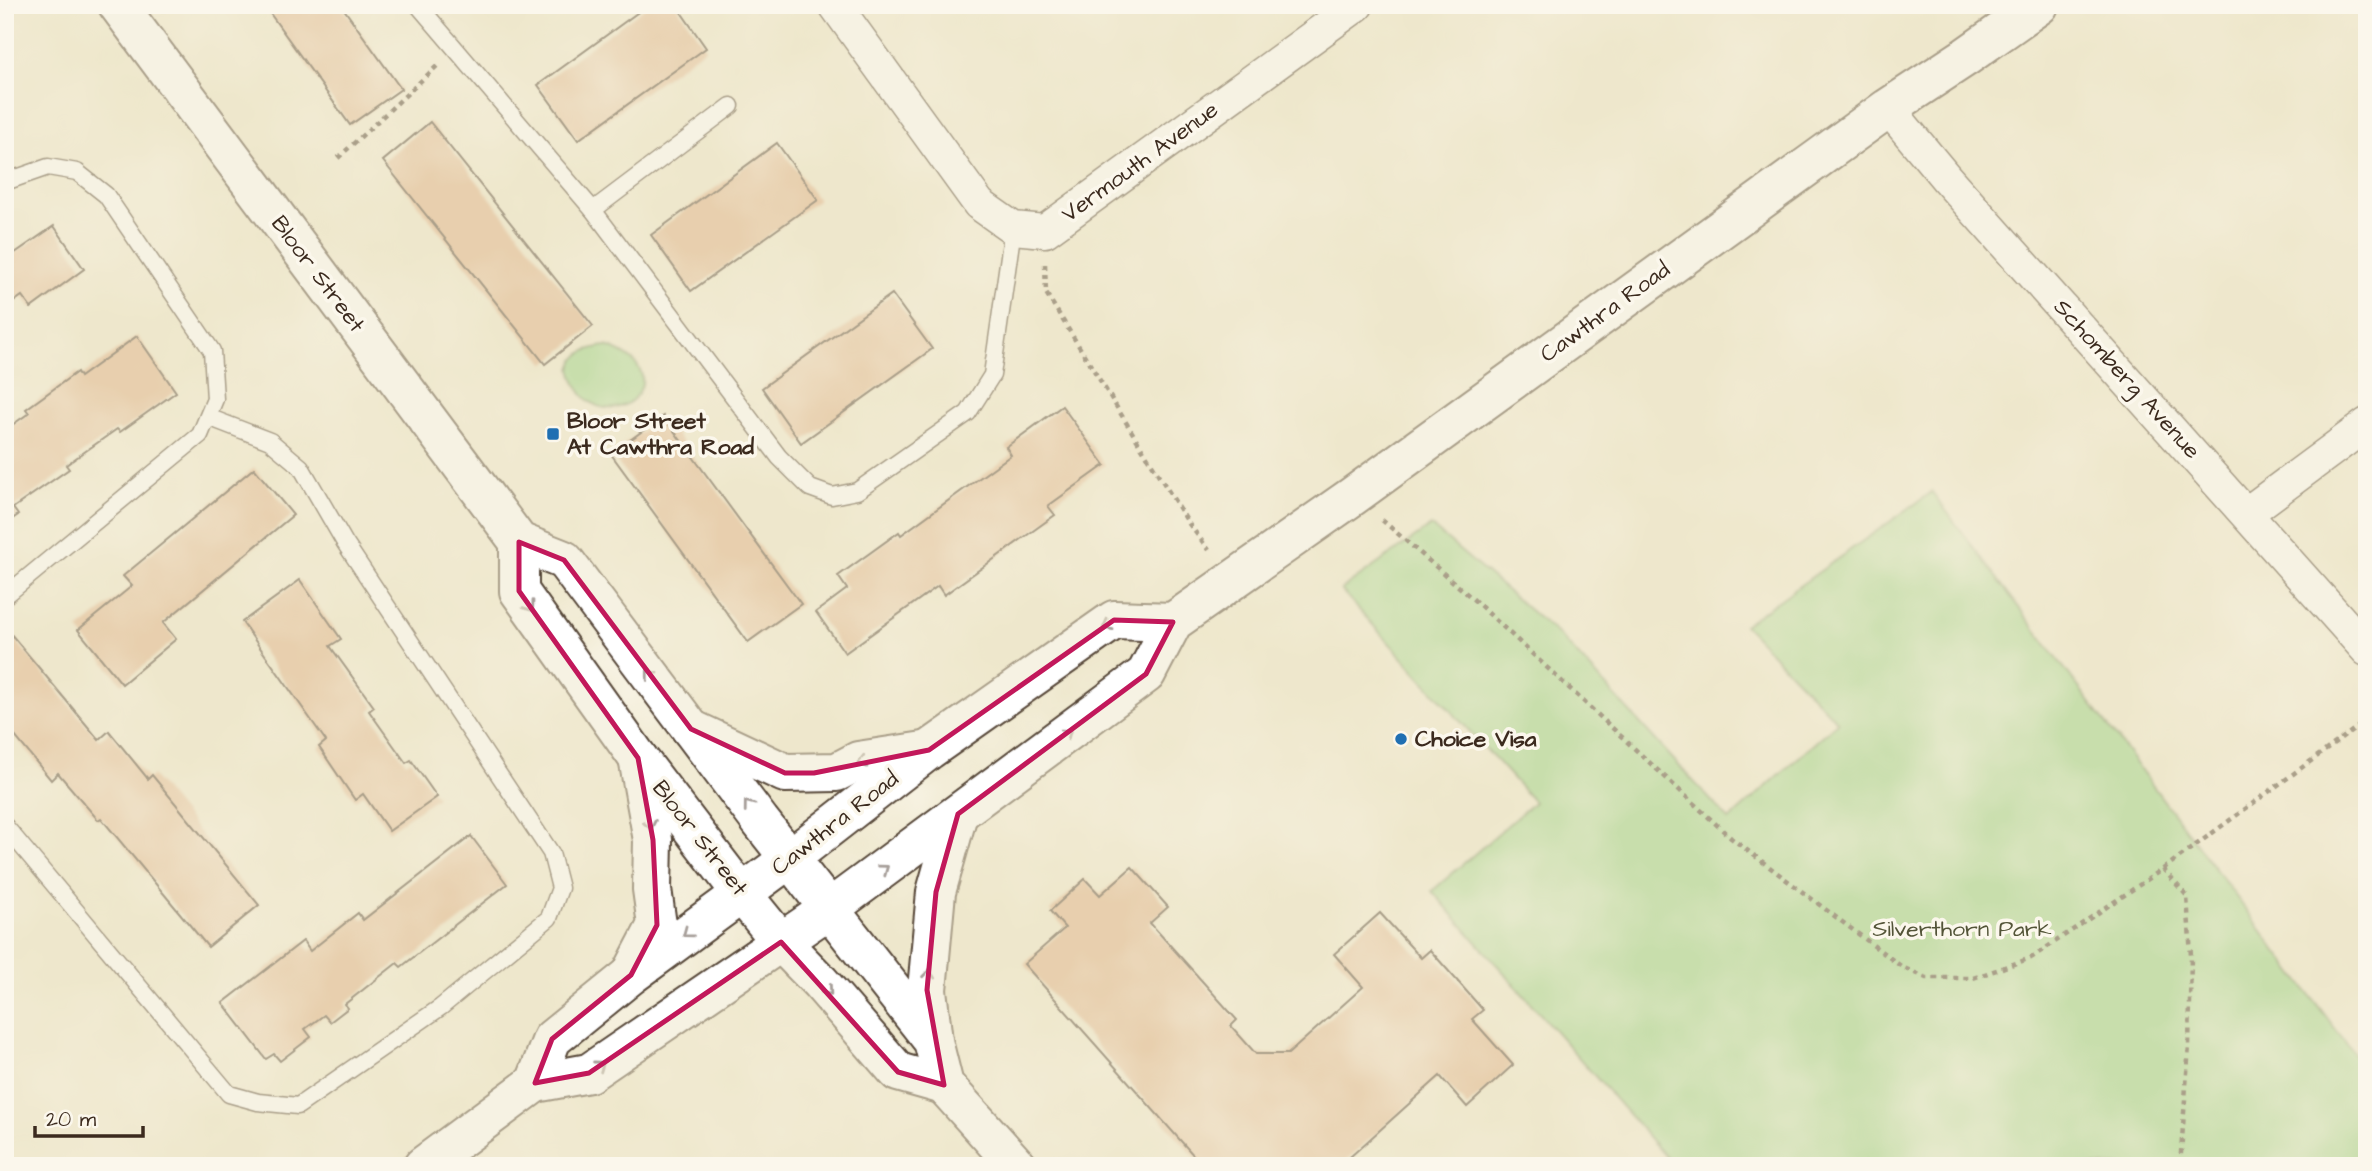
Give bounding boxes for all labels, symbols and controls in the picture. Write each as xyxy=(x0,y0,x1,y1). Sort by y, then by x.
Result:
street label: Vermouth Avenue xyxy=(1055,94,1225,230)
street label: Bloor Street xyxy=(263,209,373,340)
street label: Cawthra Road xyxy=(1533,254,1677,370)
street label: Schomberg Avenue xyxy=(2046,292,2208,467)
place label: Bloor Street At Cawthra Road xyxy=(567,405,754,463)
marker: Bloor Street At Cawthra Road xyxy=(545,426,561,442)
one-way arrow xyxy=(522,599,534,612)
one-way arrow xyxy=(1101,618,1114,631)
one-way arrow xyxy=(645,669,658,682)
place label: Choice Visa xyxy=(1415,723,1537,755)
one-way arrow xyxy=(1059,729,1072,741)
marker: Choice Visa xyxy=(1393,731,1409,747)
one-way arrow xyxy=(857,754,869,768)
street label: Cawthra Road xyxy=(765,763,906,883)
street label: Bloor Street xyxy=(645,773,756,903)
one-way arrow xyxy=(743,800,756,813)
one-way arrow xyxy=(642,819,657,831)
one-way arrow xyxy=(876,864,889,877)
park label: Silverthorn Park xyxy=(1872,913,2052,945)
one-way arrow xyxy=(682,925,695,938)
one-way arrow xyxy=(921,968,936,979)
one-way arrow xyxy=(820,983,832,996)
one-way arrow xyxy=(592,1061,605,1073)
scale bar xyxy=(35,1094,144,1138)
text: 20 m xyxy=(46,1105,97,1134)

